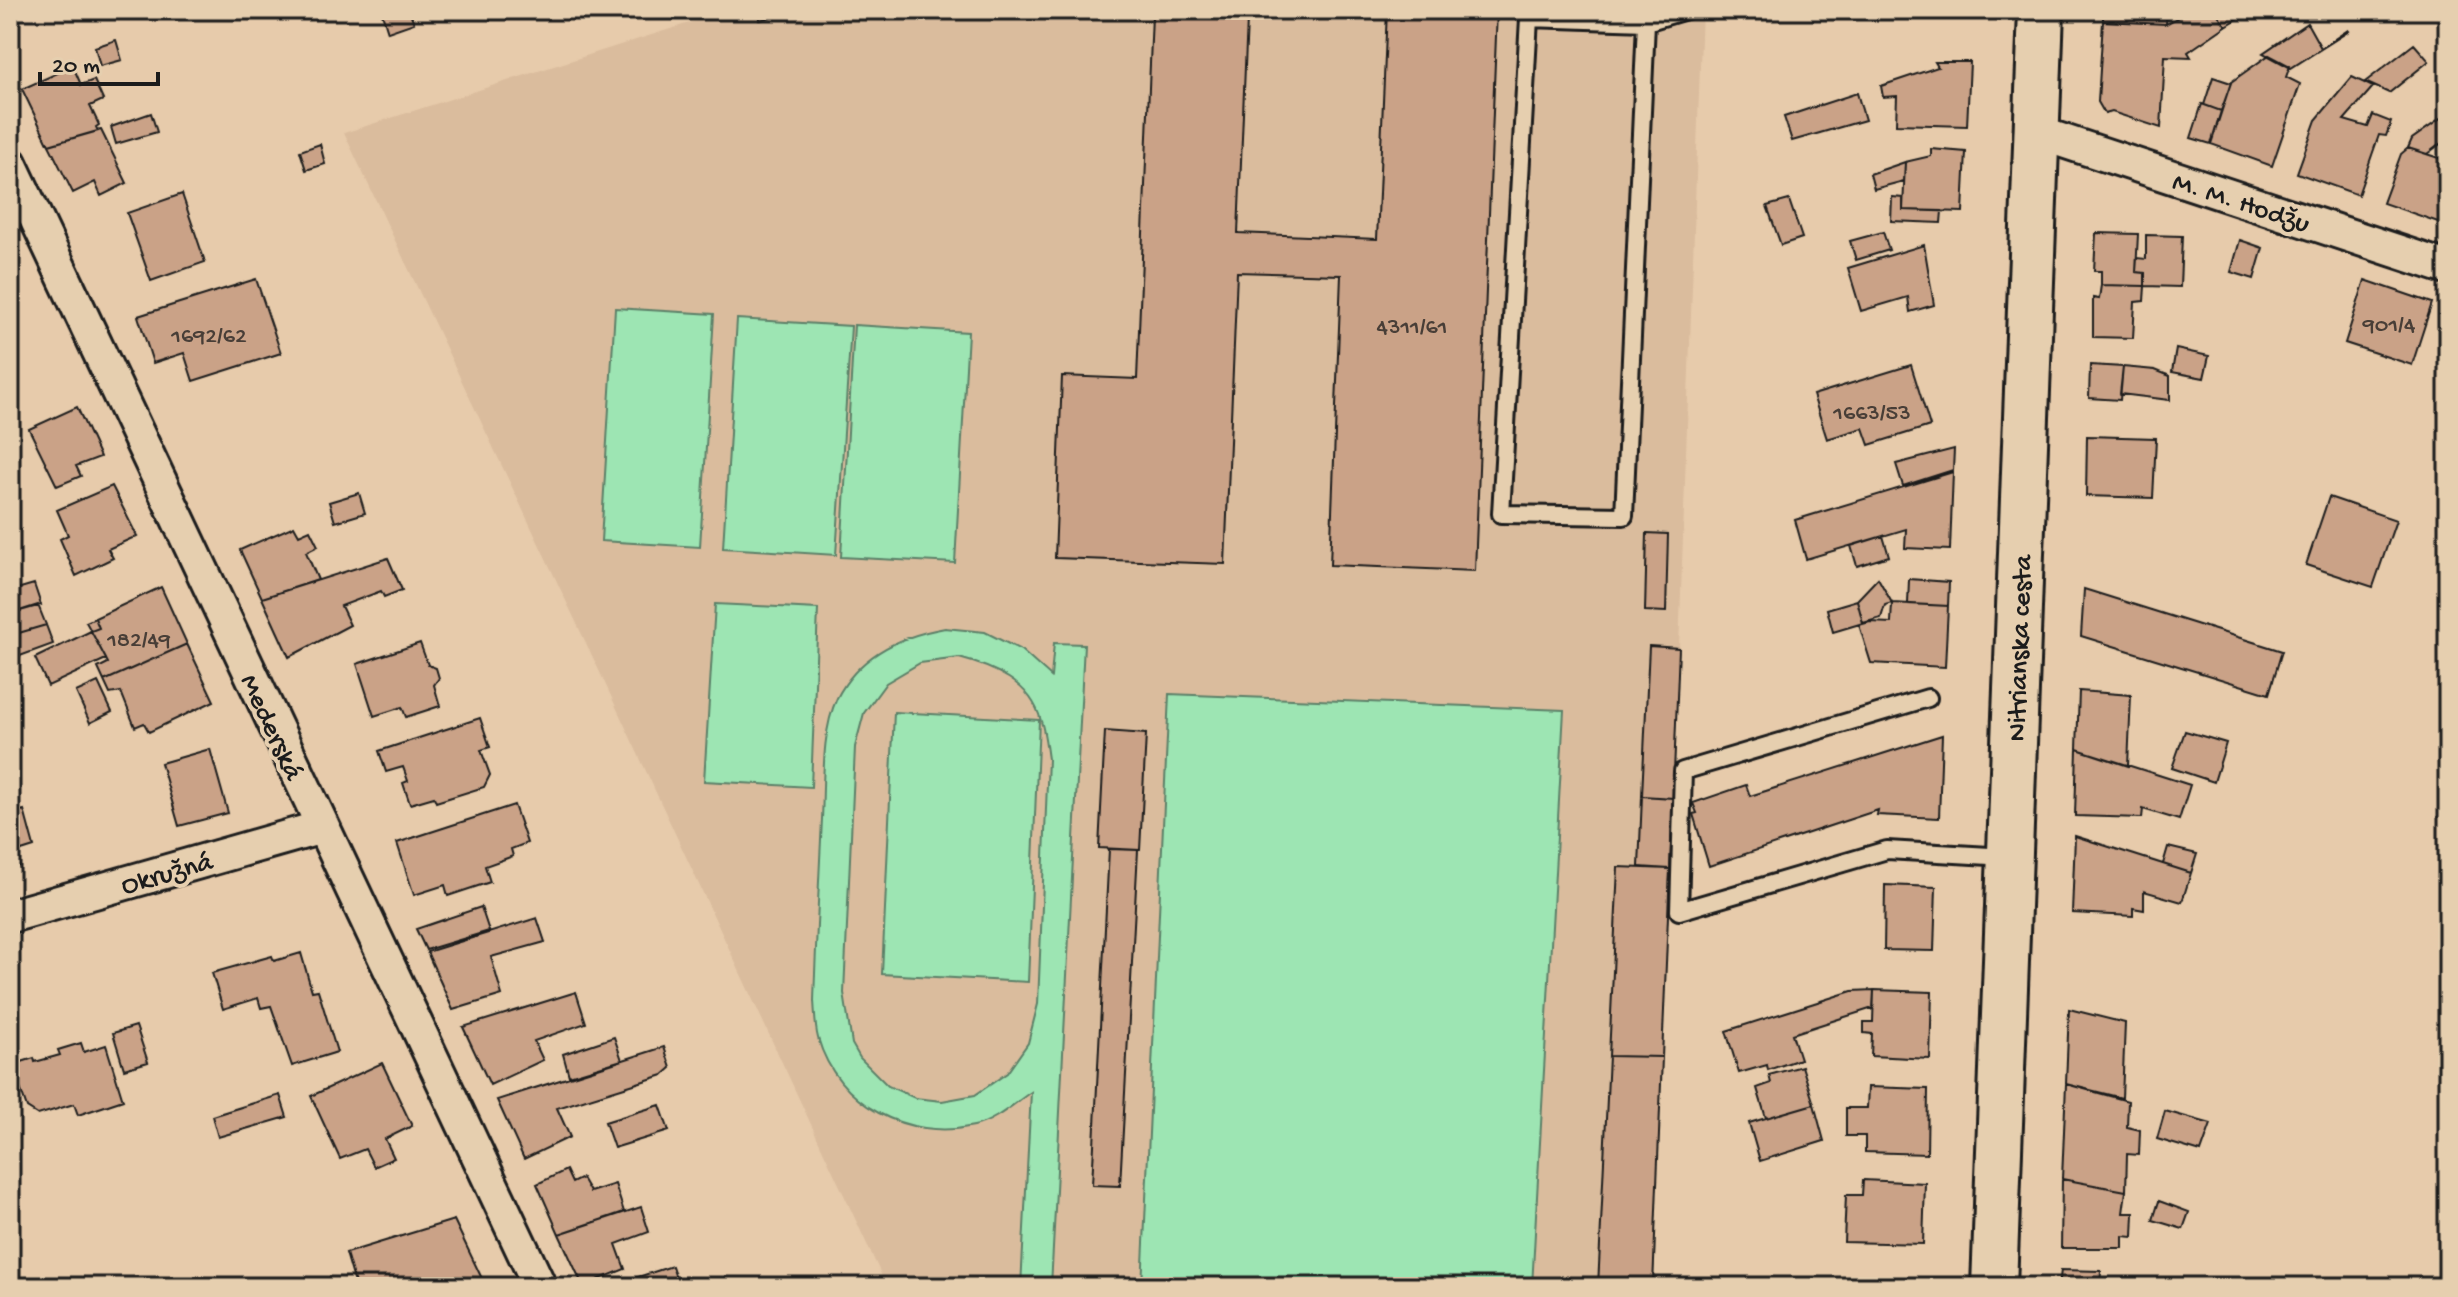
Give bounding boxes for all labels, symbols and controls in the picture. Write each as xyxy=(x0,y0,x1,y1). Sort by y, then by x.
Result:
scale bar xyxy=(40,36,158,86)
text: 20 m xyxy=(52,53,100,82)
street label: M. M. Hodžu xyxy=(2168,167,2313,242)
house number: 901/4 xyxy=(2362,312,2416,341)
house number: 4311/61 xyxy=(1377,314,1447,343)
house number: 1692/62 xyxy=(170,323,247,352)
house number: 1663/53 xyxy=(1832,400,1911,429)
street label: Nitrianska cesta xyxy=(2002,553,2041,742)
house number: 182/49 xyxy=(106,627,171,656)
street label: Mederská xyxy=(231,670,309,787)
street label: Okružná xyxy=(118,846,218,904)

